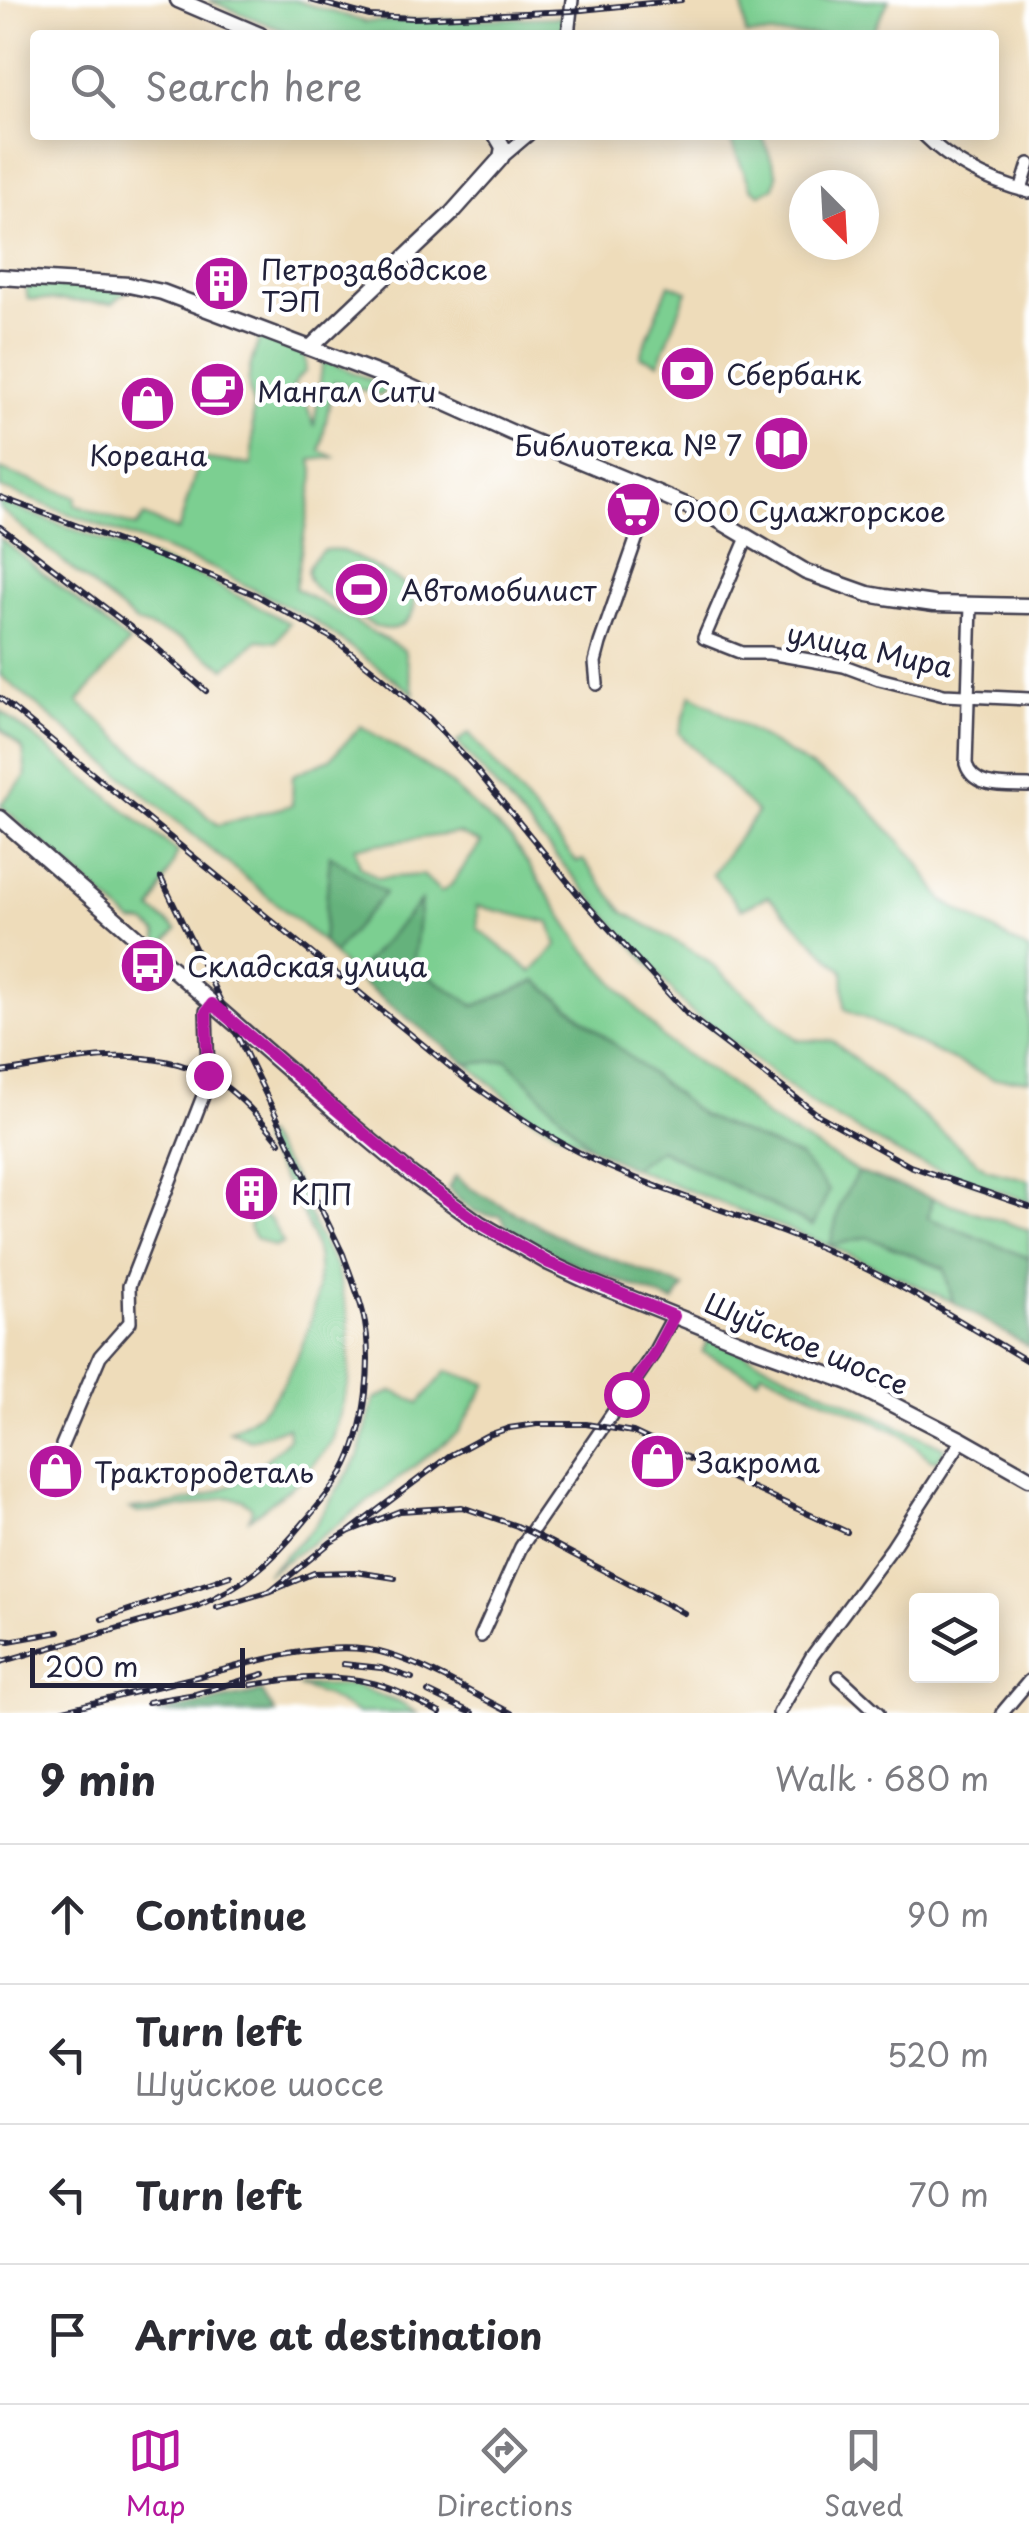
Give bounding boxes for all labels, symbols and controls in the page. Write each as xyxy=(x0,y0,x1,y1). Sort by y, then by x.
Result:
search box xyxy=(30,30,999,140)
text: Search here xyxy=(145,57,362,114)
icon: search xyxy=(65,58,120,113)
north arrow xyxy=(789,170,879,260)
place label: Петрозаводское ТЭП xyxy=(261,247,488,322)
building icon: Петрозаводское ТЭП xyxy=(192,254,252,314)
bank icon: Сбербанк xyxy=(657,343,717,403)
place label: Сбербанк xyxy=(726,352,861,395)
cafe icon: Мангал Сити xyxy=(188,360,248,420)
place label: Мангал Сити xyxy=(257,369,436,412)
shop icon: Кореана xyxy=(118,373,178,433)
library icon: Библиотека № 7 xyxy=(751,414,811,474)
place label: Библиотека № 7 xyxy=(514,423,742,466)
place label: Кореана xyxy=(89,433,207,476)
supermarket icon: ООО Сулажгорское xyxy=(604,480,664,540)
place label: ООО Сулажгорское xyxy=(673,489,946,532)
sports icon: Автомобилист xyxy=(332,559,392,619)
place label: Автомобилист xyxy=(401,568,597,611)
street label: улица Мира xyxy=(783,610,957,688)
bus stop icon: Складская улица xyxy=(118,935,178,995)
place label: Складская улица xyxy=(187,944,428,987)
route end xyxy=(186,1053,232,1099)
building icon: КПП xyxy=(222,1163,282,1223)
place label: КПП xyxy=(291,1172,353,1215)
street label: Шуйское шоссе xyxy=(698,1281,916,1405)
route start xyxy=(604,1372,650,1418)
shop icon: Закрома xyxy=(628,1431,688,1491)
place label: Закрома xyxy=(697,1440,821,1483)
shop icon: Трактородеталь xyxy=(25,1441,85,1501)
place label: Трактородеталь xyxy=(94,1450,314,1493)
map controls xyxy=(909,1593,999,1683)
button: layers xyxy=(909,1593,999,1683)
scale bar xyxy=(30,1643,245,1688)
text: 200 m xyxy=(45,1644,138,1687)
text: 9 min xyxy=(40,1747,156,1810)
text: Walk · 680 m xyxy=(775,1754,989,1802)
text: Continue xyxy=(135,1886,306,1943)
icon: ahead xyxy=(40,1887,95,1942)
text: 90 m xyxy=(907,1890,989,1938)
text: Turn left xyxy=(135,2002,303,2059)
icon: left xyxy=(40,2027,95,2082)
text: 520 m xyxy=(887,2030,989,2078)
text: Шуйское шоссе xyxy=(135,2059,384,2107)
text: Turn left xyxy=(135,2166,303,2223)
icon: left xyxy=(40,2167,95,2222)
text: 70 m xyxy=(909,2170,989,2218)
text: Arrive at destination xyxy=(135,2306,543,2363)
icon: arrive xyxy=(40,2307,95,2362)
tab: Map xyxy=(126,2423,185,2526)
tab: Directions xyxy=(437,2423,573,2526)
tab: Saved xyxy=(824,2423,903,2526)

